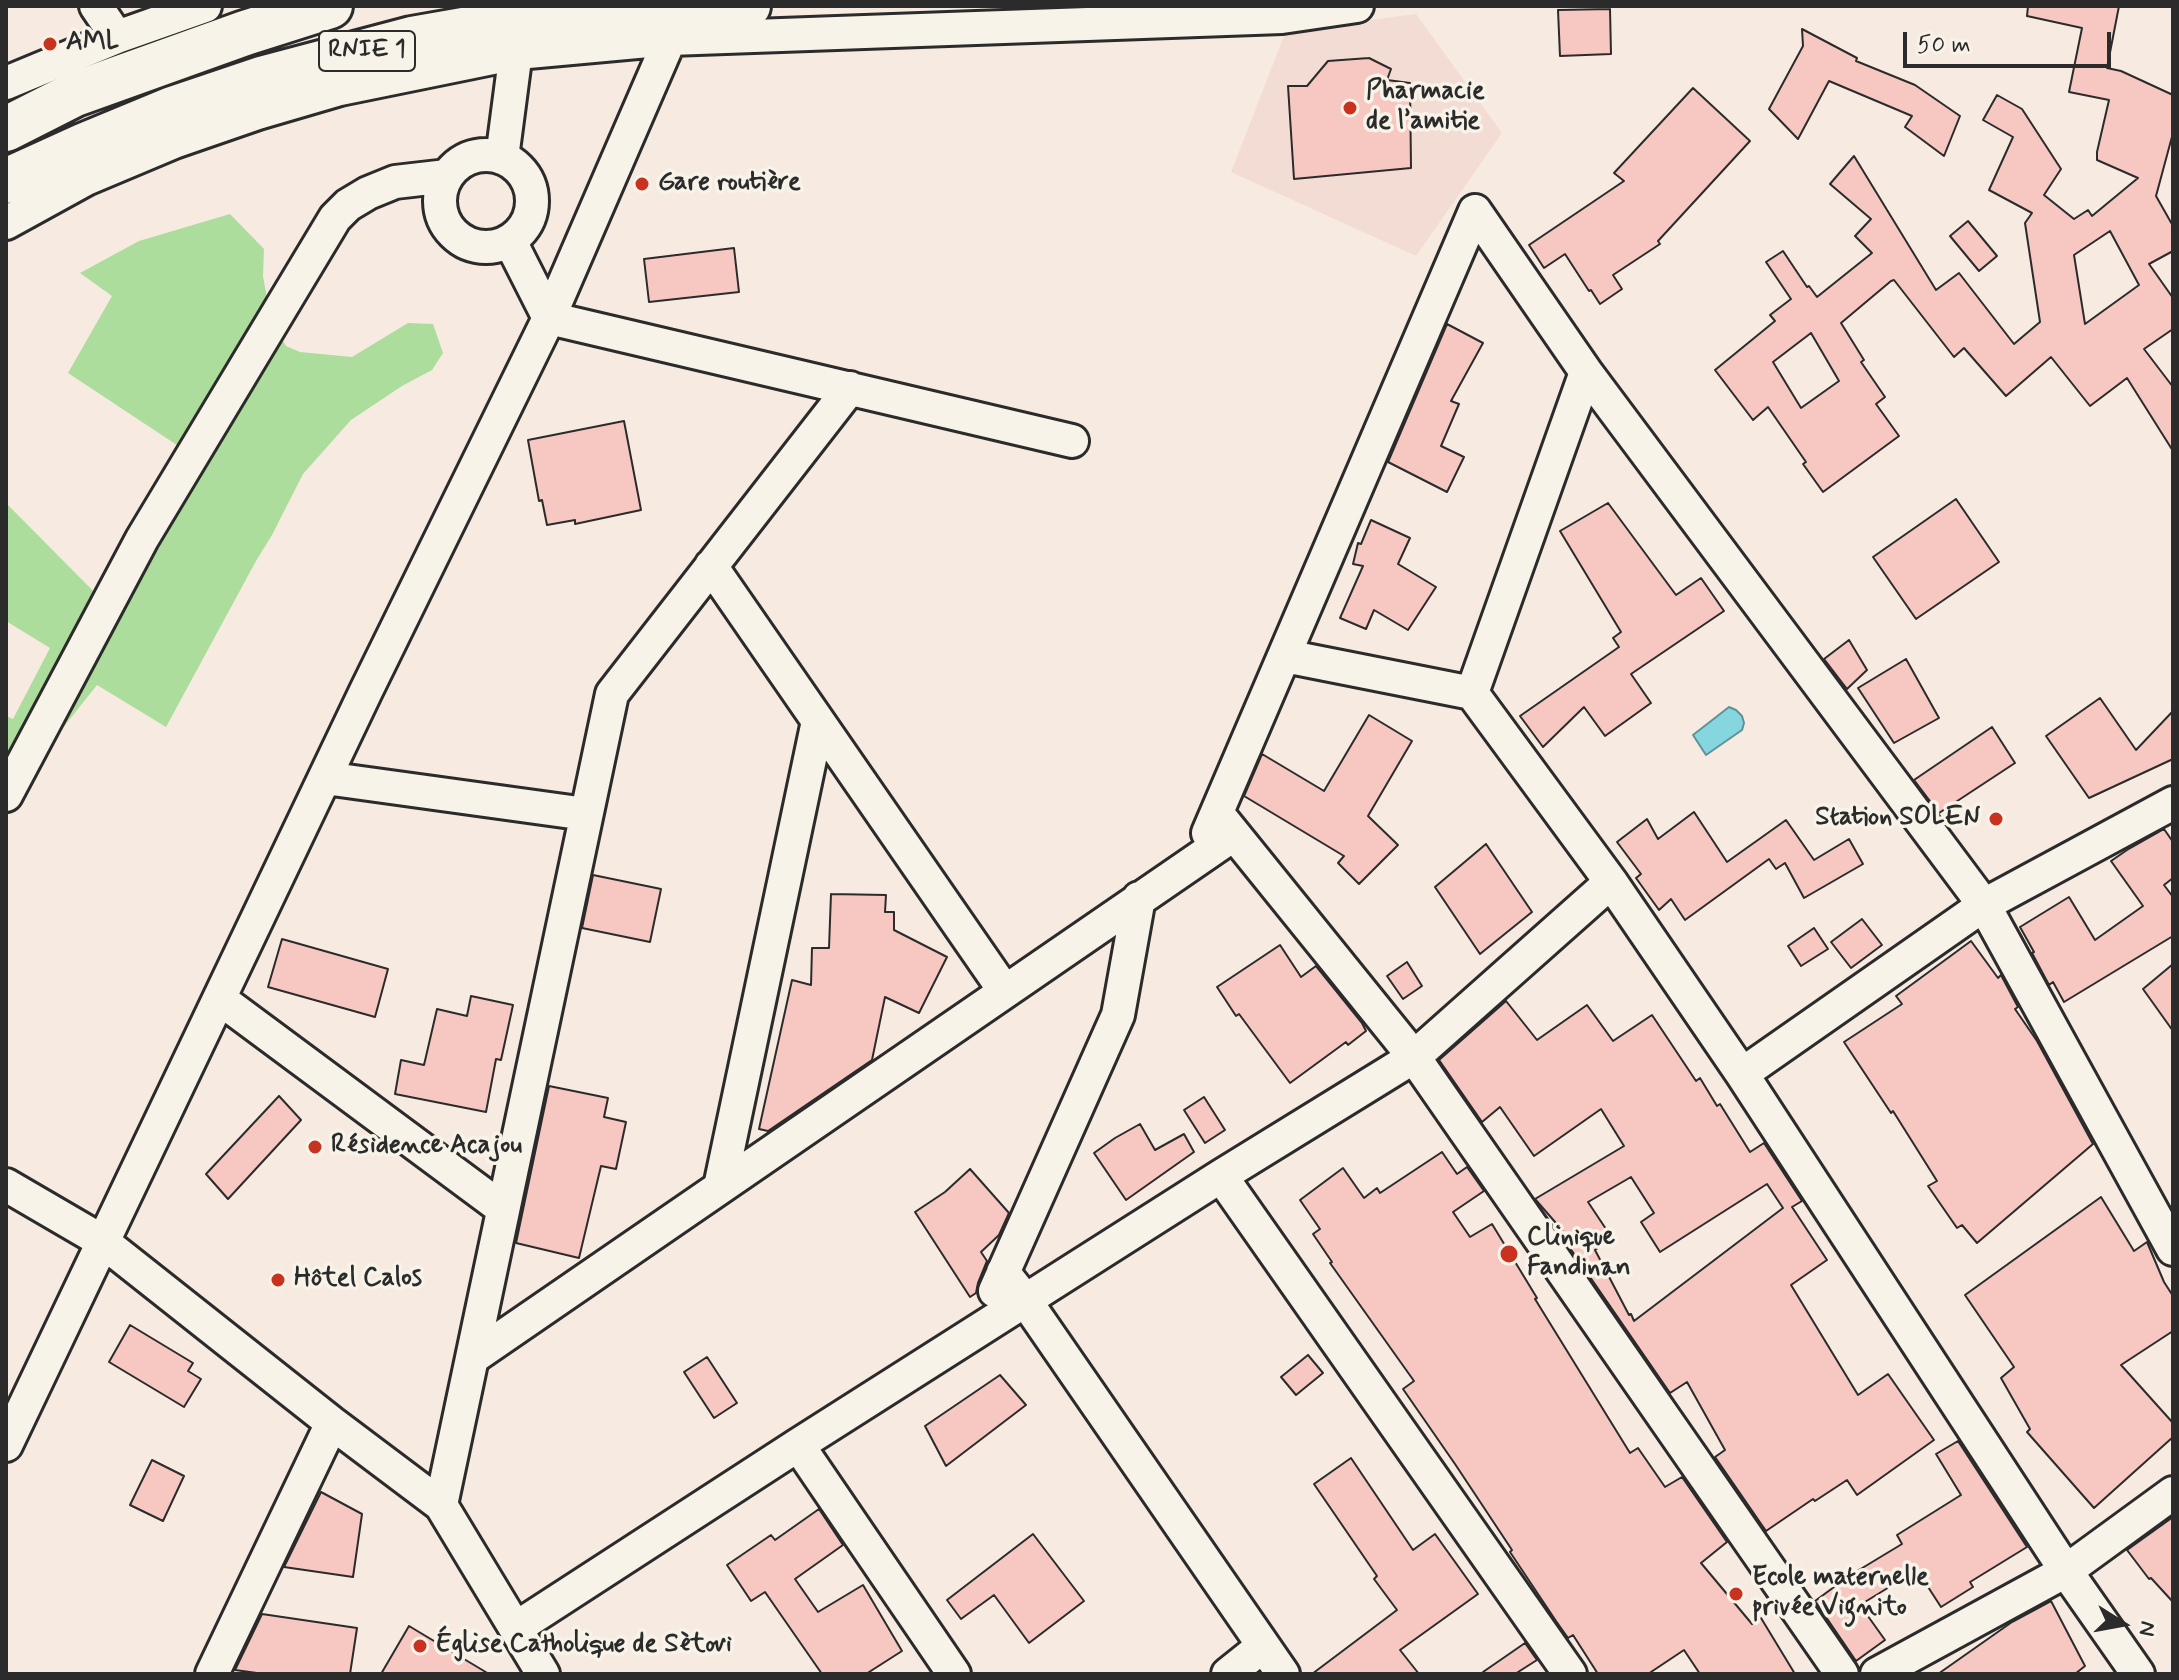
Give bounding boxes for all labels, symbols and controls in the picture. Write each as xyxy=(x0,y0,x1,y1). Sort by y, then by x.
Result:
scale bar xyxy=(1907,16,2115,66)
place label: AML xyxy=(66,28,119,60)
text: 50 m xyxy=(1917,30,1971,61)
road number: RNIE 1 xyxy=(319,31,415,71)
marker: AML xyxy=(41,35,59,53)
place label: Pharmacie de l’amitie xyxy=(1366,77,1485,138)
marker: Pharmacie de l’amitie xyxy=(1341,99,1359,117)
place label: Gare routière xyxy=(658,168,801,200)
marker: Gare routière xyxy=(633,175,651,193)
place label: Station SOLEN xyxy=(1815,803,1980,835)
marker: Station SOLEN xyxy=(1987,810,2005,828)
place label: Résidence Acajou xyxy=(331,1131,522,1163)
marker: Résidence Acajou xyxy=(306,1138,324,1156)
place label: Clinique Fandinan xyxy=(1527,1223,1631,1284)
marker: Clinique Fandinan xyxy=(1498,1243,1520,1265)
place label: Hôtel Calos xyxy=(294,1264,422,1296)
marker: Hôtel Calos xyxy=(269,1271,287,1289)
place label: Ecole maternelle privée Vignito xyxy=(1752,1563,1929,1624)
north arrow xyxy=(2083,1584,2163,1664)
marker: Ecole maternelle privée Vignito xyxy=(1727,1585,1745,1603)
text: N xyxy=(2131,1619,2162,1638)
place label: Église Catholique de Sètovi xyxy=(436,1630,732,1662)
marker: Église Catholique de Sètovi xyxy=(411,1637,429,1655)

